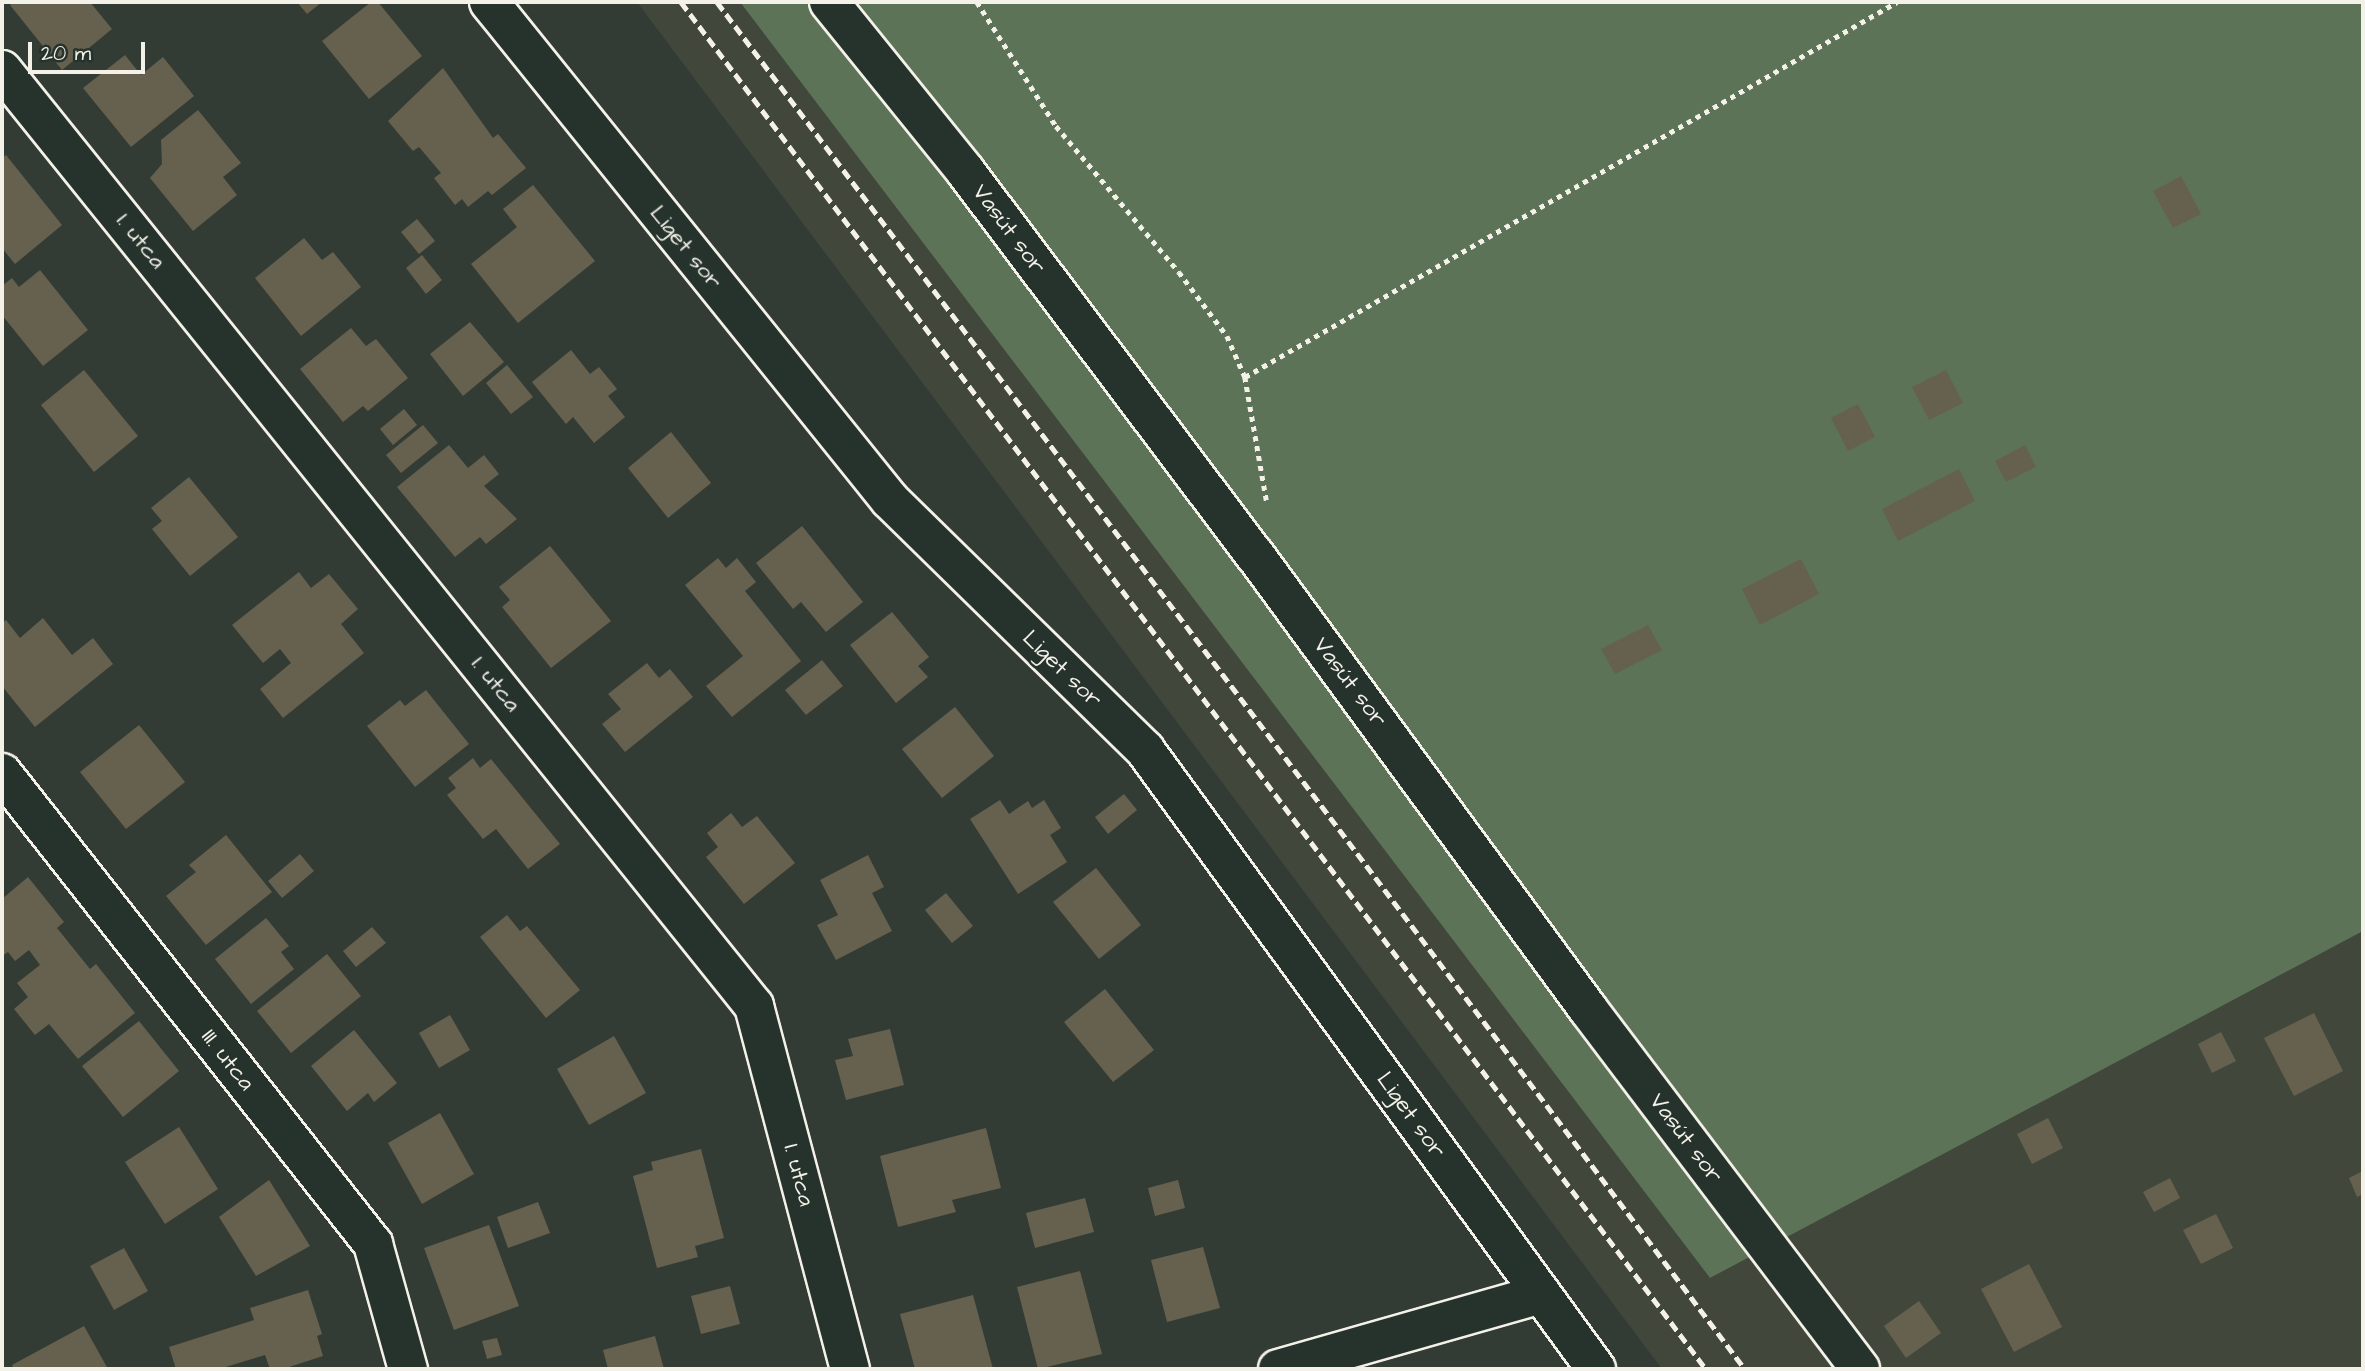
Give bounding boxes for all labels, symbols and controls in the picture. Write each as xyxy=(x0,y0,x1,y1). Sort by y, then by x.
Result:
scale bar xyxy=(32,28,149,72)
text: 20 m xyxy=(41,39,91,68)
street label: Vasút sor xyxy=(966,179,1052,279)
street label: Liget sor xyxy=(644,200,728,294)
street label: I. utca xyxy=(110,208,172,274)
street label: Liget sor xyxy=(1017,625,1107,713)
street label: Vasút sor xyxy=(1307,632,1393,732)
street label: I. utca xyxy=(465,651,527,717)
street label: III. utca xyxy=(196,1024,260,1096)
street label: Liget sor xyxy=(1371,1067,1451,1163)
street label: Vasút sor xyxy=(1643,1088,1729,1188)
street label: I. utca xyxy=(777,1141,821,1209)

